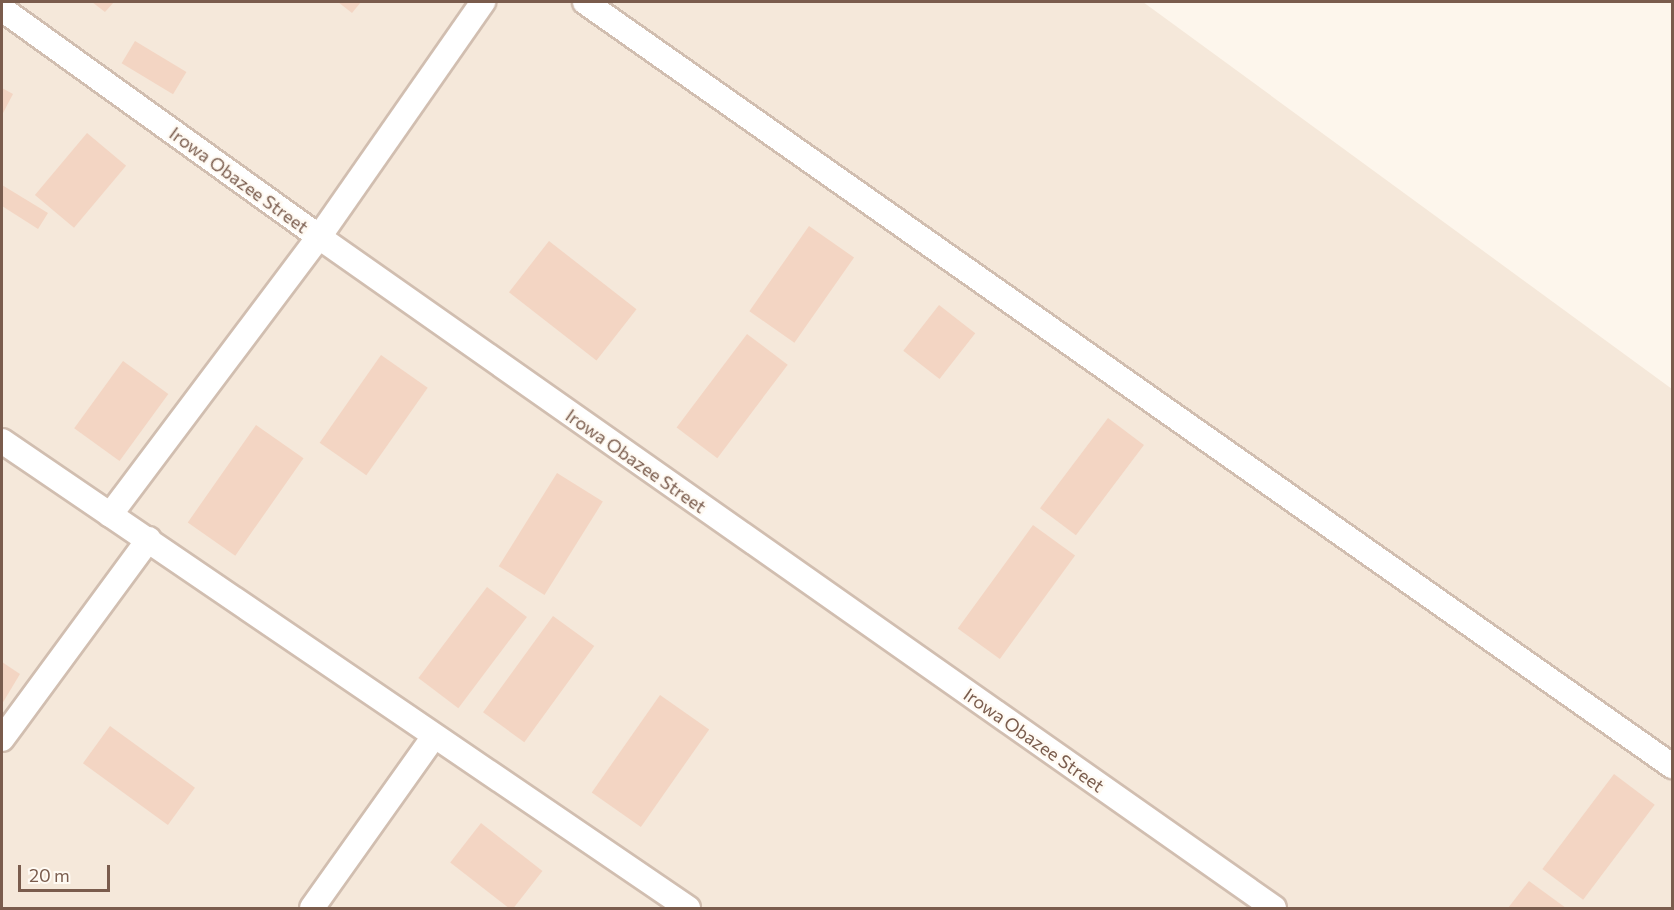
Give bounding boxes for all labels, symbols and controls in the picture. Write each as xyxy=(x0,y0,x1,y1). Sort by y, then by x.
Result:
street label: Irowa Obazee Street xyxy=(165,122,313,238)
street label: Irowa Obazee Street xyxy=(562,404,710,518)
street label: Irowa Obazee Street xyxy=(960,683,1108,797)
scale bar xyxy=(21,853,112,891)
text: 20 m xyxy=(29,864,70,886)

